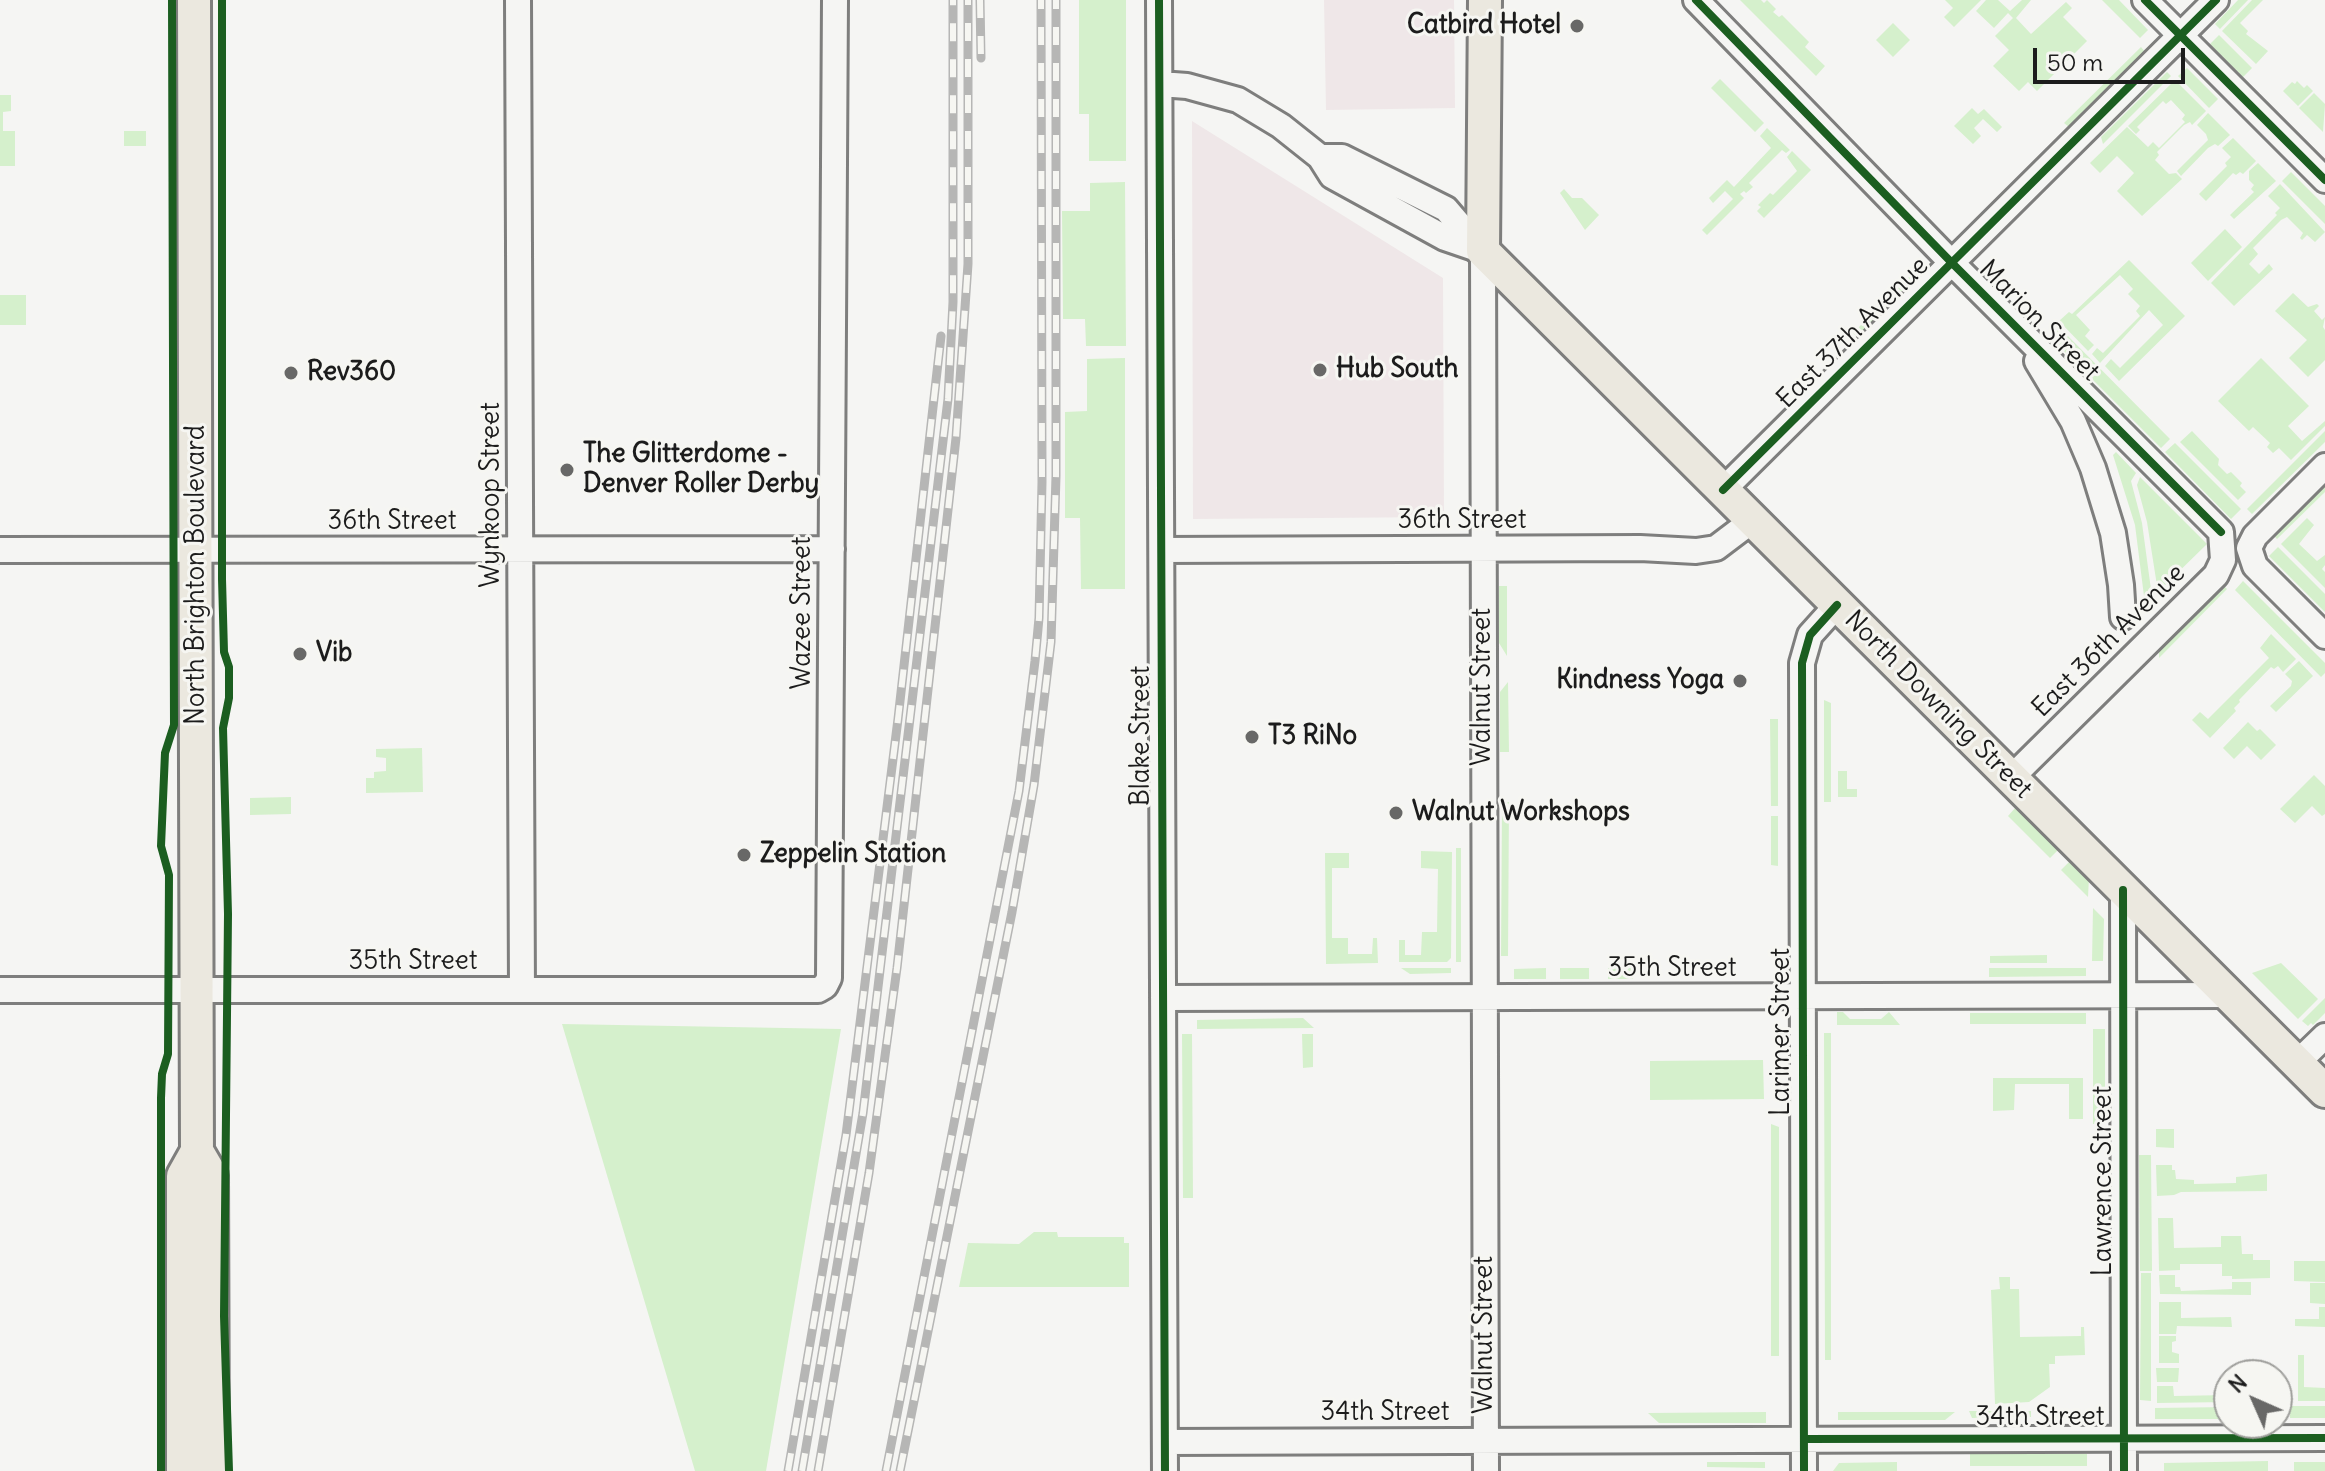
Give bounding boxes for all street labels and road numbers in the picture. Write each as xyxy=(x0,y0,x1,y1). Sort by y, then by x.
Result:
street label: East 37th Avenue xyxy=(1771,251,1935,415)
street label: Marion Street xyxy=(1972,254,2106,388)
street label: Wynkoop Street xyxy=(476,402,508,588)
street label: North Brighton Boulevard xyxy=(181,425,213,725)
street label: 36th Street xyxy=(1397,505,1527,537)
street label: 36th Street xyxy=(327,506,457,538)
street label: Wazee Street xyxy=(787,536,819,690)
street label: East 36th Avenue xyxy=(2026,558,2192,724)
street label: North Downing Street xyxy=(1838,605,2038,805)
street label: Walnut Street xyxy=(1467,608,1499,766)
street label: Blake Street xyxy=(1126,666,1158,806)
street label: 35th Street xyxy=(348,946,478,978)
street label: Larimer Street xyxy=(1766,948,1798,1116)
street label: 35th Street xyxy=(1607,953,1737,985)
street label: Lawrence Street xyxy=(2088,1086,2120,1276)
street label: Walnut Street xyxy=(1469,1256,1501,1414)
street label: 34th Street xyxy=(1320,1397,1450,1429)
street label: 34th Street xyxy=(1975,1402,2105,1434)

